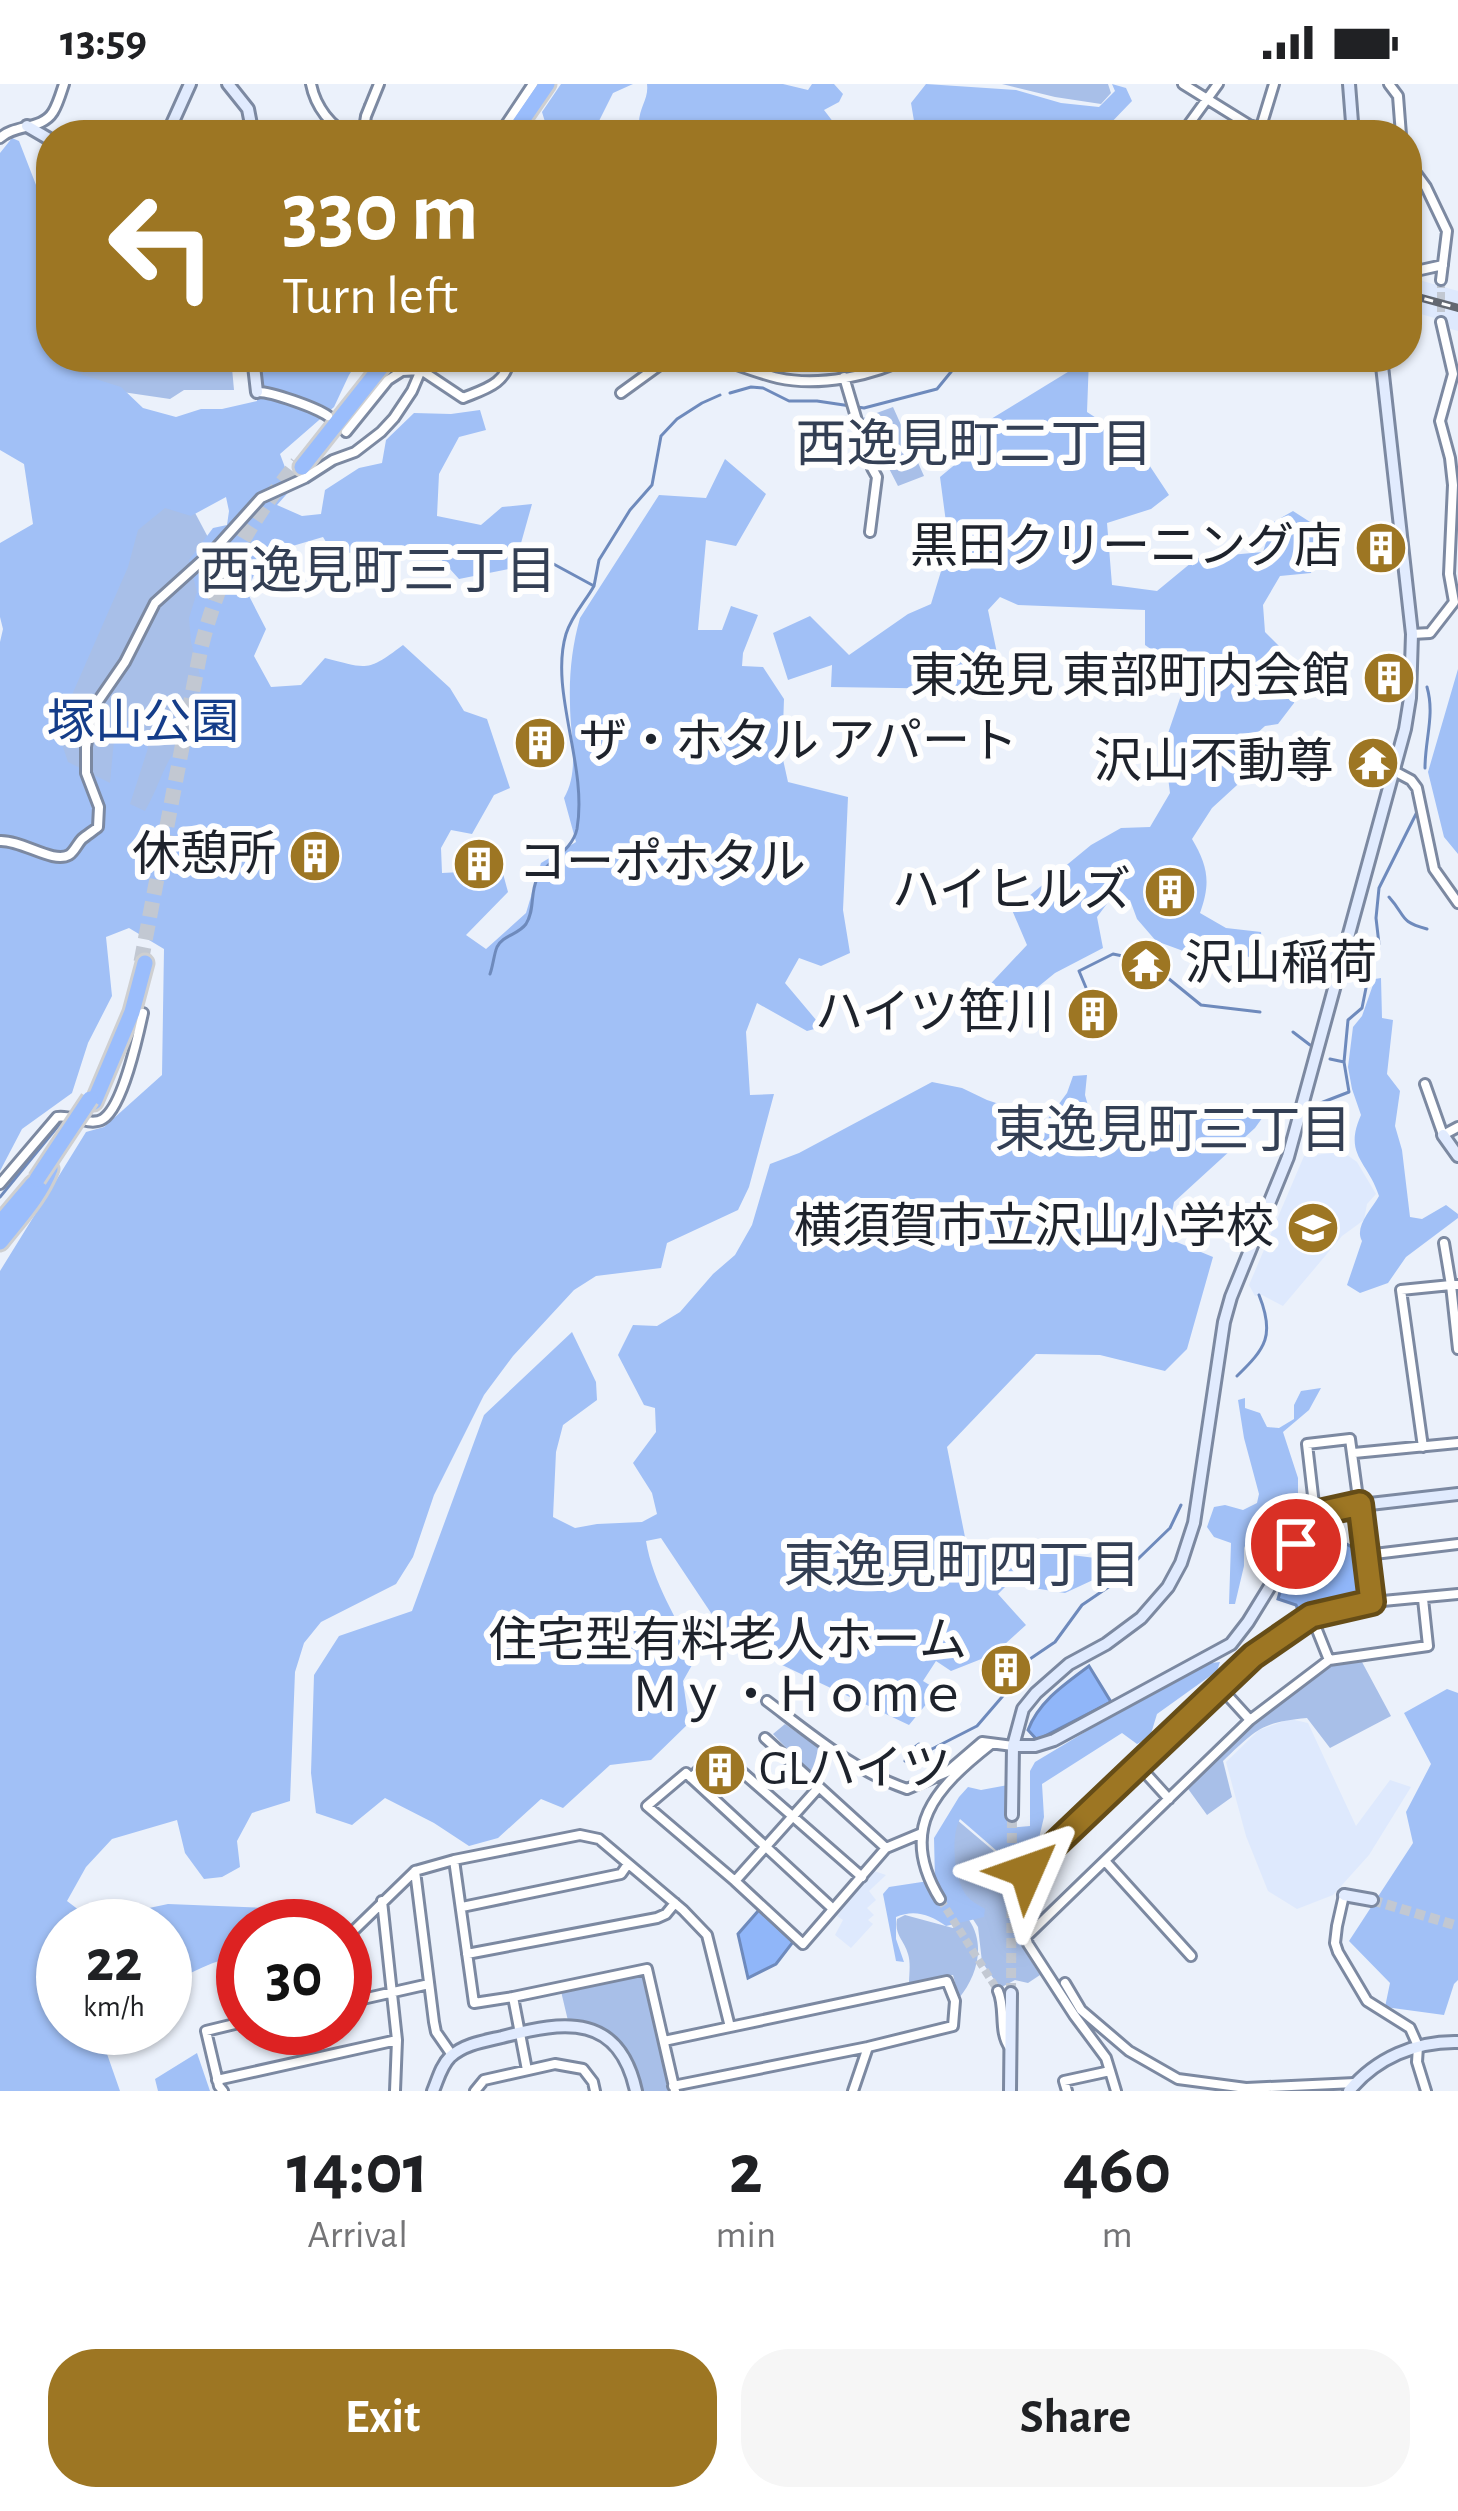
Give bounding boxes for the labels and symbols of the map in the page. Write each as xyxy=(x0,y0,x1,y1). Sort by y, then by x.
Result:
district label: 西逸見町二丁目 xyxy=(795,417,1153,471)
building icon: 黒田クリーニング店 xyxy=(1353,520,1409,576)
place label: 黒田クリーニング店 xyxy=(910,521,1342,572)
district label: 西逸見町三丁目 xyxy=(199,544,557,598)
building icon: 東逸見 東部町内会館 xyxy=(1361,650,1417,706)
place label: 東逸見 東部町内会館 xyxy=(910,651,1350,702)
park label: 塚山公園 xyxy=(47,698,239,748)
building icon: ザ・ホタル アパート xyxy=(512,715,568,771)
place label: ザ・ホタル アパート xyxy=(579,717,1018,767)
temple icon: 沢山不動尊 xyxy=(1345,735,1401,791)
place label: 沢山不動尊 xyxy=(1094,736,1334,787)
building icon: 休憩所 xyxy=(287,828,343,884)
place label: 休憩所 xyxy=(132,829,276,880)
building icon: コーポホタル xyxy=(451,836,507,892)
place label: コーポホタル xyxy=(518,837,806,888)
building icon: ハイヒルズ xyxy=(1142,864,1198,920)
place label: ハイヒルズ xyxy=(892,865,1131,916)
temple icon: 沢山稲荷 xyxy=(1118,937,1174,993)
place label: 沢山稲荷 xyxy=(1185,938,1377,989)
building icon: ハイツ笹川 xyxy=(1065,986,1121,1042)
place label: ハイツ笹川 xyxy=(815,987,1054,1038)
district label: 東逸見町三丁目 xyxy=(994,1103,1352,1157)
school or university icon: 横須賀市立沢山小学校 xyxy=(1285,1200,1341,1256)
place label: 横須賀市立沢山小学校 xyxy=(794,1201,1274,1252)
pin xyxy=(1245,1493,1347,1595)
district label: 東逸見町四丁目 xyxy=(783,1538,1141,1592)
place label: 住宅型有料老人ホーム Ｍｙ・Ｈｏｍｅ xyxy=(488,1615,967,1723)
building icon: 住宅型有料老人ホーム Ｍｙ・Ｈｏｍｅ xyxy=(978,1642,1034,1698)
building icon: GLハイツ xyxy=(692,1742,748,1798)
place label: GLハイツ xyxy=(759,1746,951,1794)
position arrow xyxy=(964,1808,1090,1934)
speed limit sign: 30 xyxy=(216,1899,372,2055)

